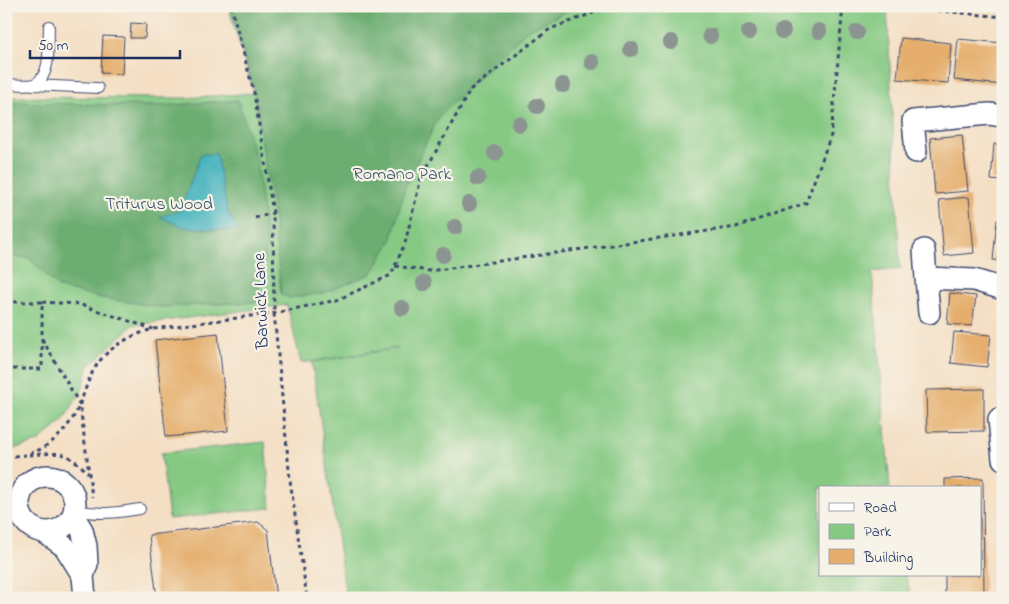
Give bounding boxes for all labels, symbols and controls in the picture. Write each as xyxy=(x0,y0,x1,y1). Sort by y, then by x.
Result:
scale bar xyxy=(30,28,180,60)
text: 50 m xyxy=(38,35,69,57)
park label: Romano Park xyxy=(353,162,451,188)
park label: Triturus Wood xyxy=(105,192,213,218)
street label: Barwick Lane xyxy=(247,252,277,351)
legend xyxy=(819,486,982,576)
text: Road xyxy=(864,497,897,519)
text: Park xyxy=(864,521,892,543)
text: Building xyxy=(863,547,913,570)

